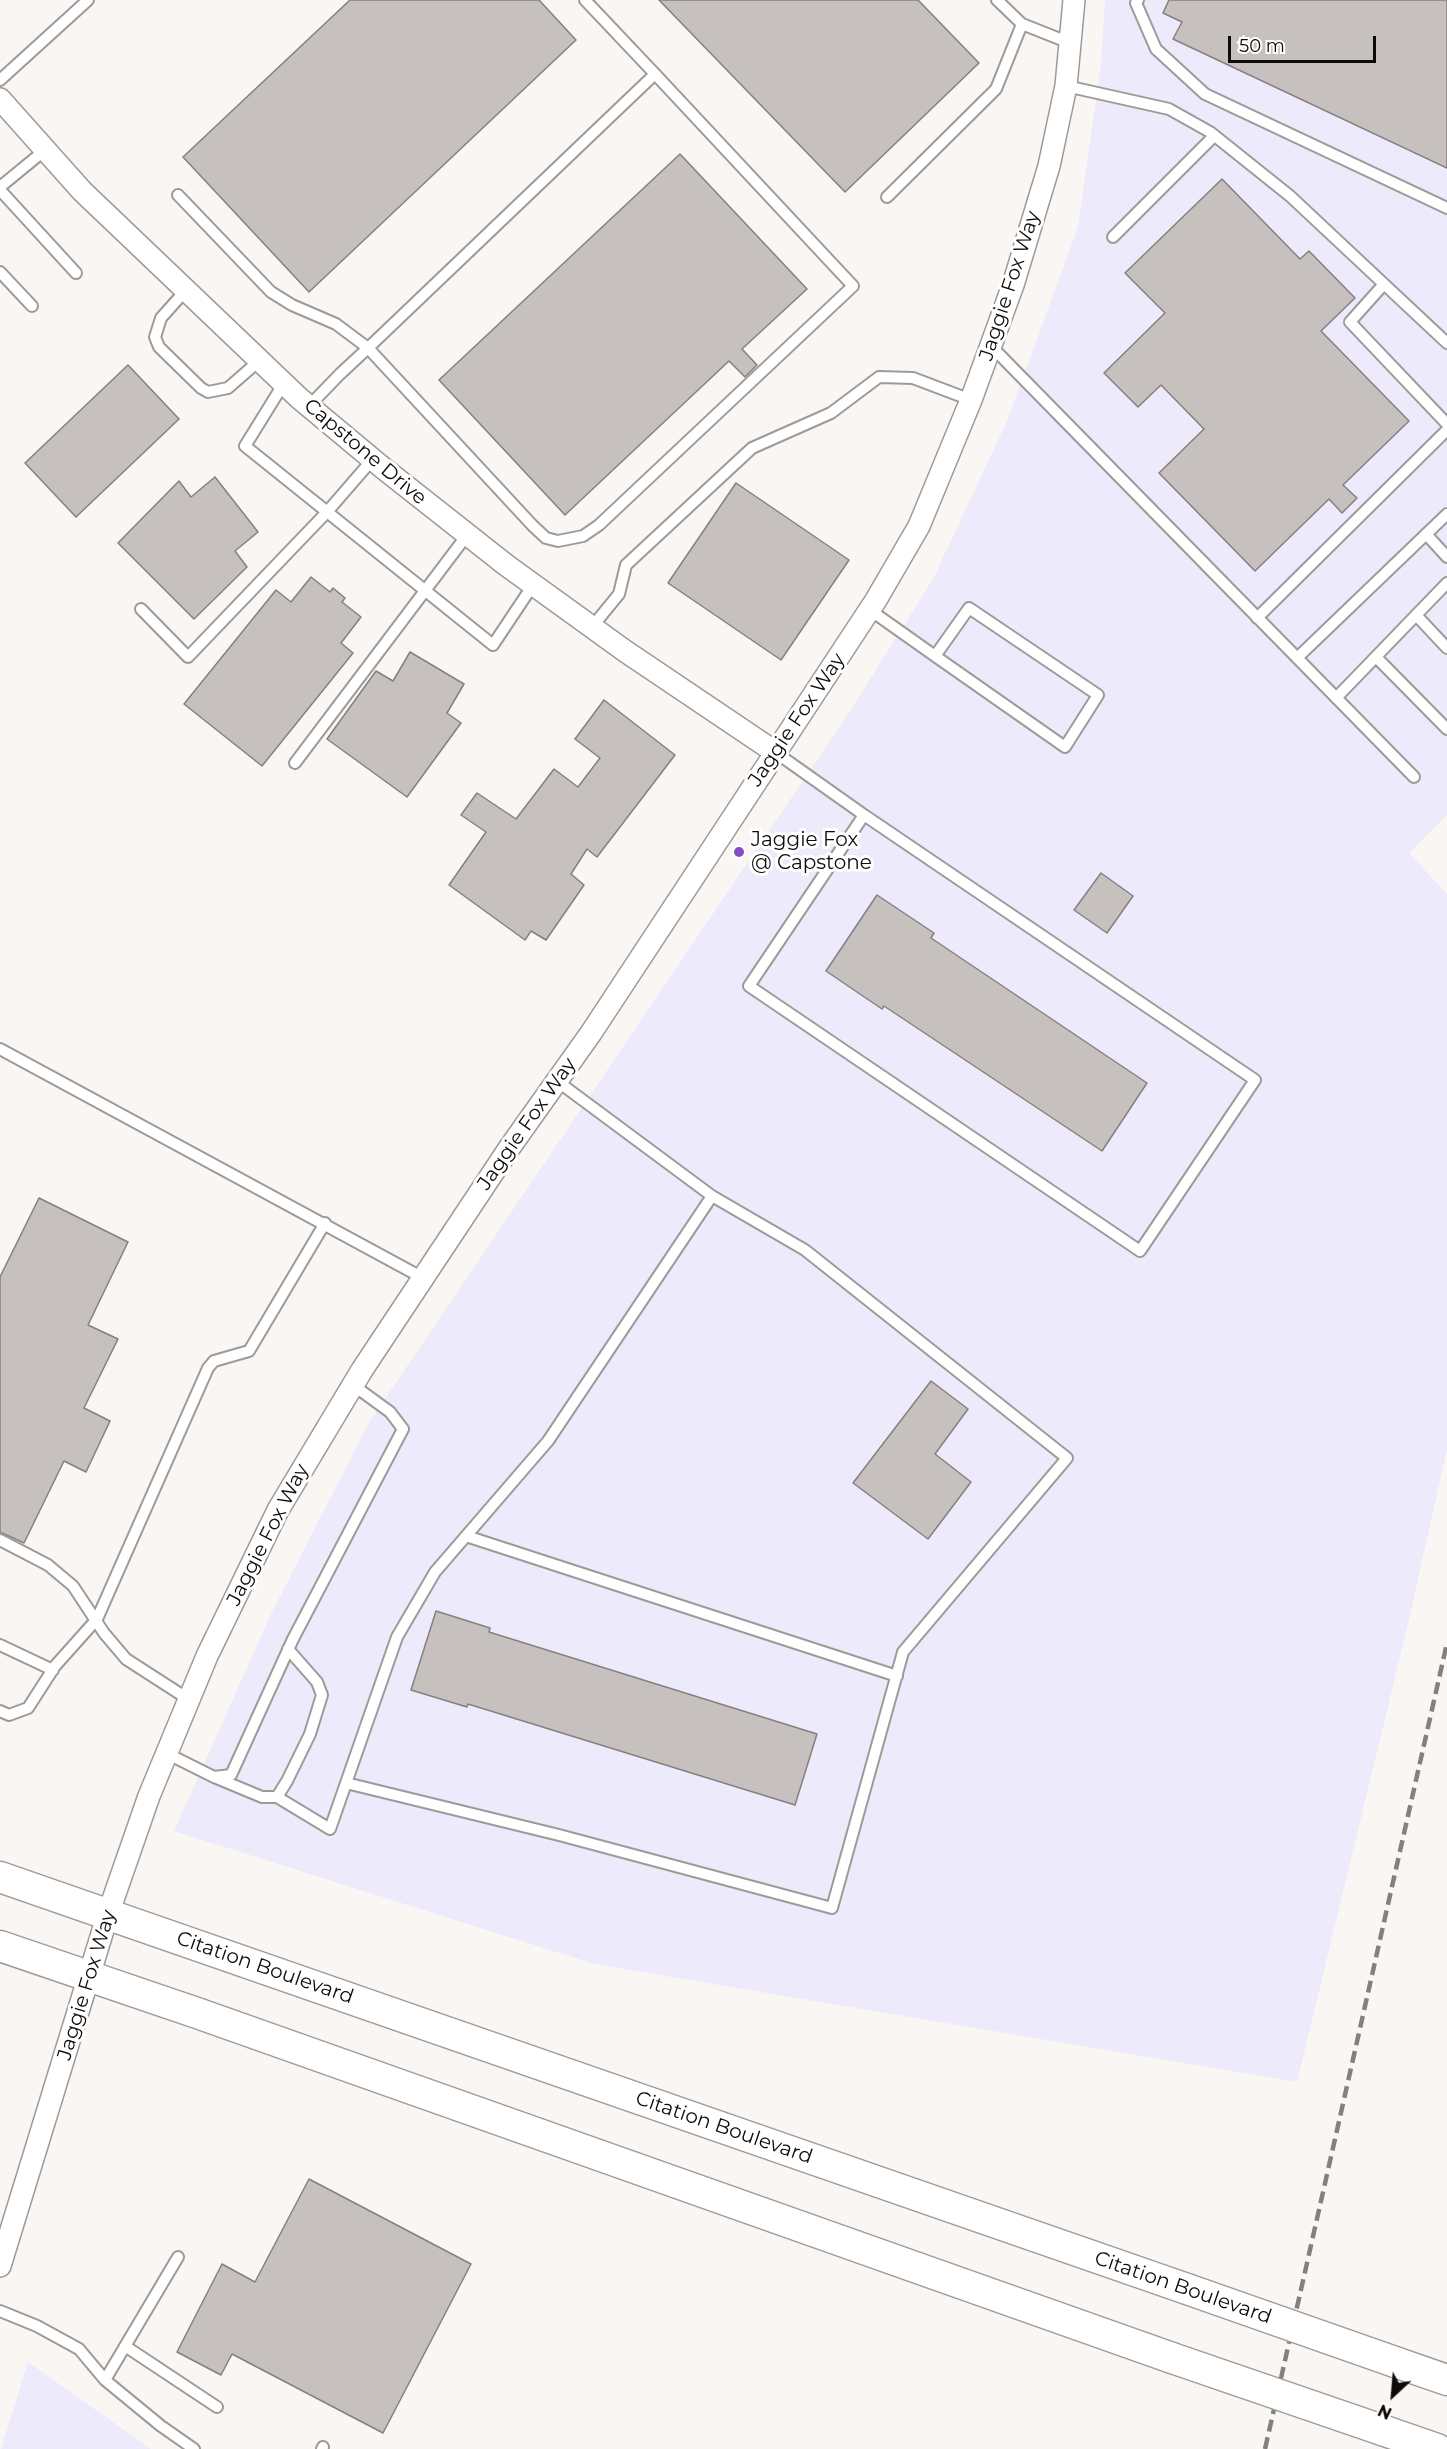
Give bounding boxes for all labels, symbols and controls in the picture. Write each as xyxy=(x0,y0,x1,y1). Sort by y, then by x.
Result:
scale bar xyxy=(1231,24,1380,62)
text: 50 m xyxy=(1239,35,1285,57)
street label: Jaggie Fox Way xyxy=(975,208,1045,364)
street label: Capstone Drive xyxy=(299,394,431,510)
street label: Jaggie Fox Way xyxy=(744,649,850,791)
place label: Jaggie Fox @ Capstone xyxy=(751,828,872,875)
marker: Jaggie Fox @ Capstone xyxy=(732,845,746,859)
street label: Jaggie Fox Way xyxy=(473,1053,581,1195)
street label: Jaggie Fox Way xyxy=(222,1460,314,1610)
street label: Jaggie Fox Way xyxy=(53,1907,121,2063)
street label: Citation Boulevard xyxy=(173,1926,357,2010)
street label: Citation Boulevard xyxy=(632,2086,816,2170)
street label: Citation Boulevard xyxy=(1091,2246,1275,2330)
north arrow xyxy=(1363,2365,1423,2425)
text: N xyxy=(1375,2400,1395,2423)

